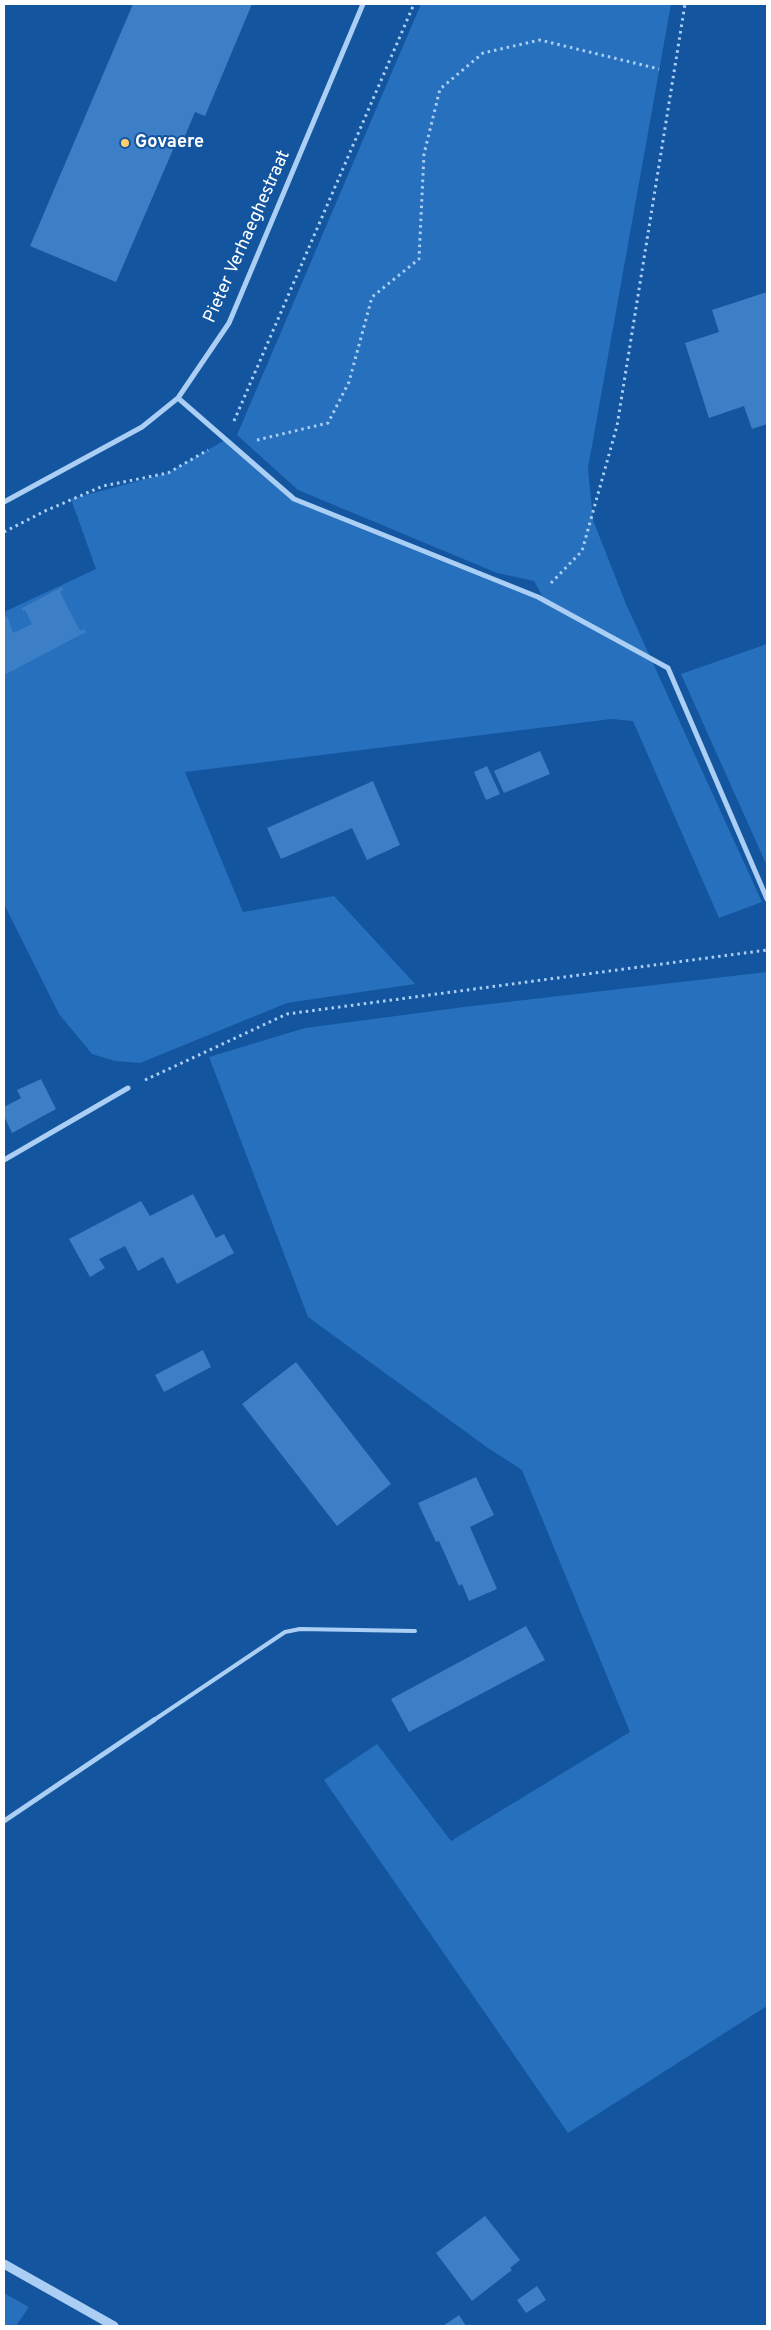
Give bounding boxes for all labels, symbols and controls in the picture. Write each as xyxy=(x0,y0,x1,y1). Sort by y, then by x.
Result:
place label: Govaere xyxy=(135,132,204,154)
marker: Govaere xyxy=(119,137,131,149)
street label: Pieter Verhaeghestraat xyxy=(200,147,296,327)

